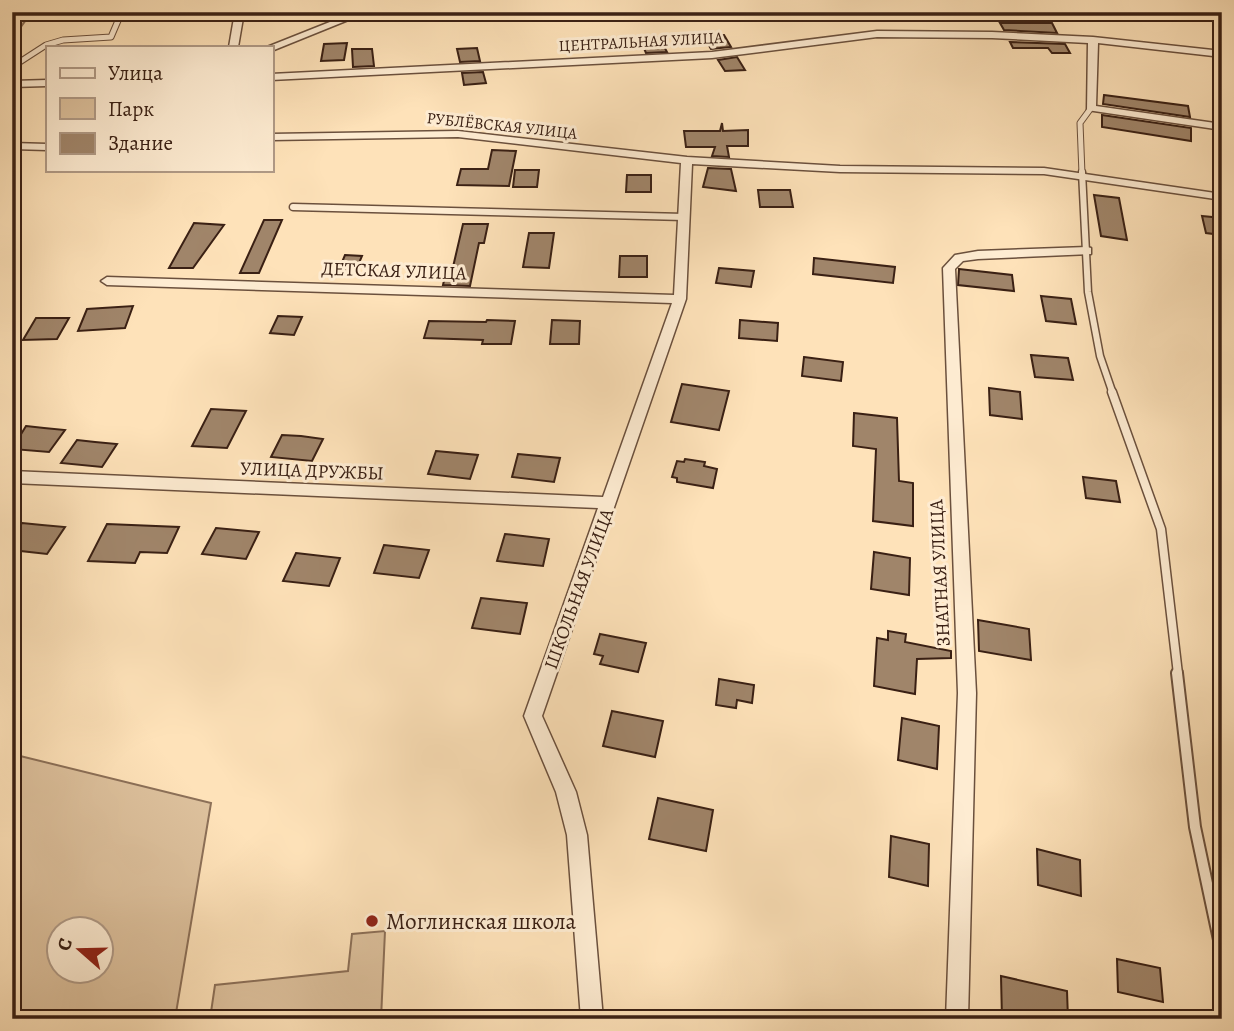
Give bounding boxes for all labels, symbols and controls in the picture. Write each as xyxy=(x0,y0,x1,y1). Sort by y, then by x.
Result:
street label: ЦЕНТРАЛЬНАЯ УЛИЦА xyxy=(558,27,724,57)
legend xyxy=(46,46,273,172)
text: Улица xyxy=(108,59,163,87)
text: Парк xyxy=(108,95,154,123)
street label: РУБЛЁВСКАЯ УЛИЦА xyxy=(426,107,579,145)
text: Здание xyxy=(108,129,173,157)
street label: ДЕТСКАЯ УЛИЦА xyxy=(321,255,468,287)
street label: УЛИЦА ДРУЖБЫ xyxy=(240,456,384,486)
street label: ЗНАТНАЯ УЛИЦА xyxy=(923,498,957,647)
street label: ШКОЛЬНАЯ УЛИЦА xyxy=(538,504,621,673)
place label: Моглинская школа xyxy=(386,906,577,937)
marker: Моглинская школа xyxy=(364,913,380,929)
north arrow xyxy=(46,916,116,986)
text: С xyxy=(51,935,79,954)

